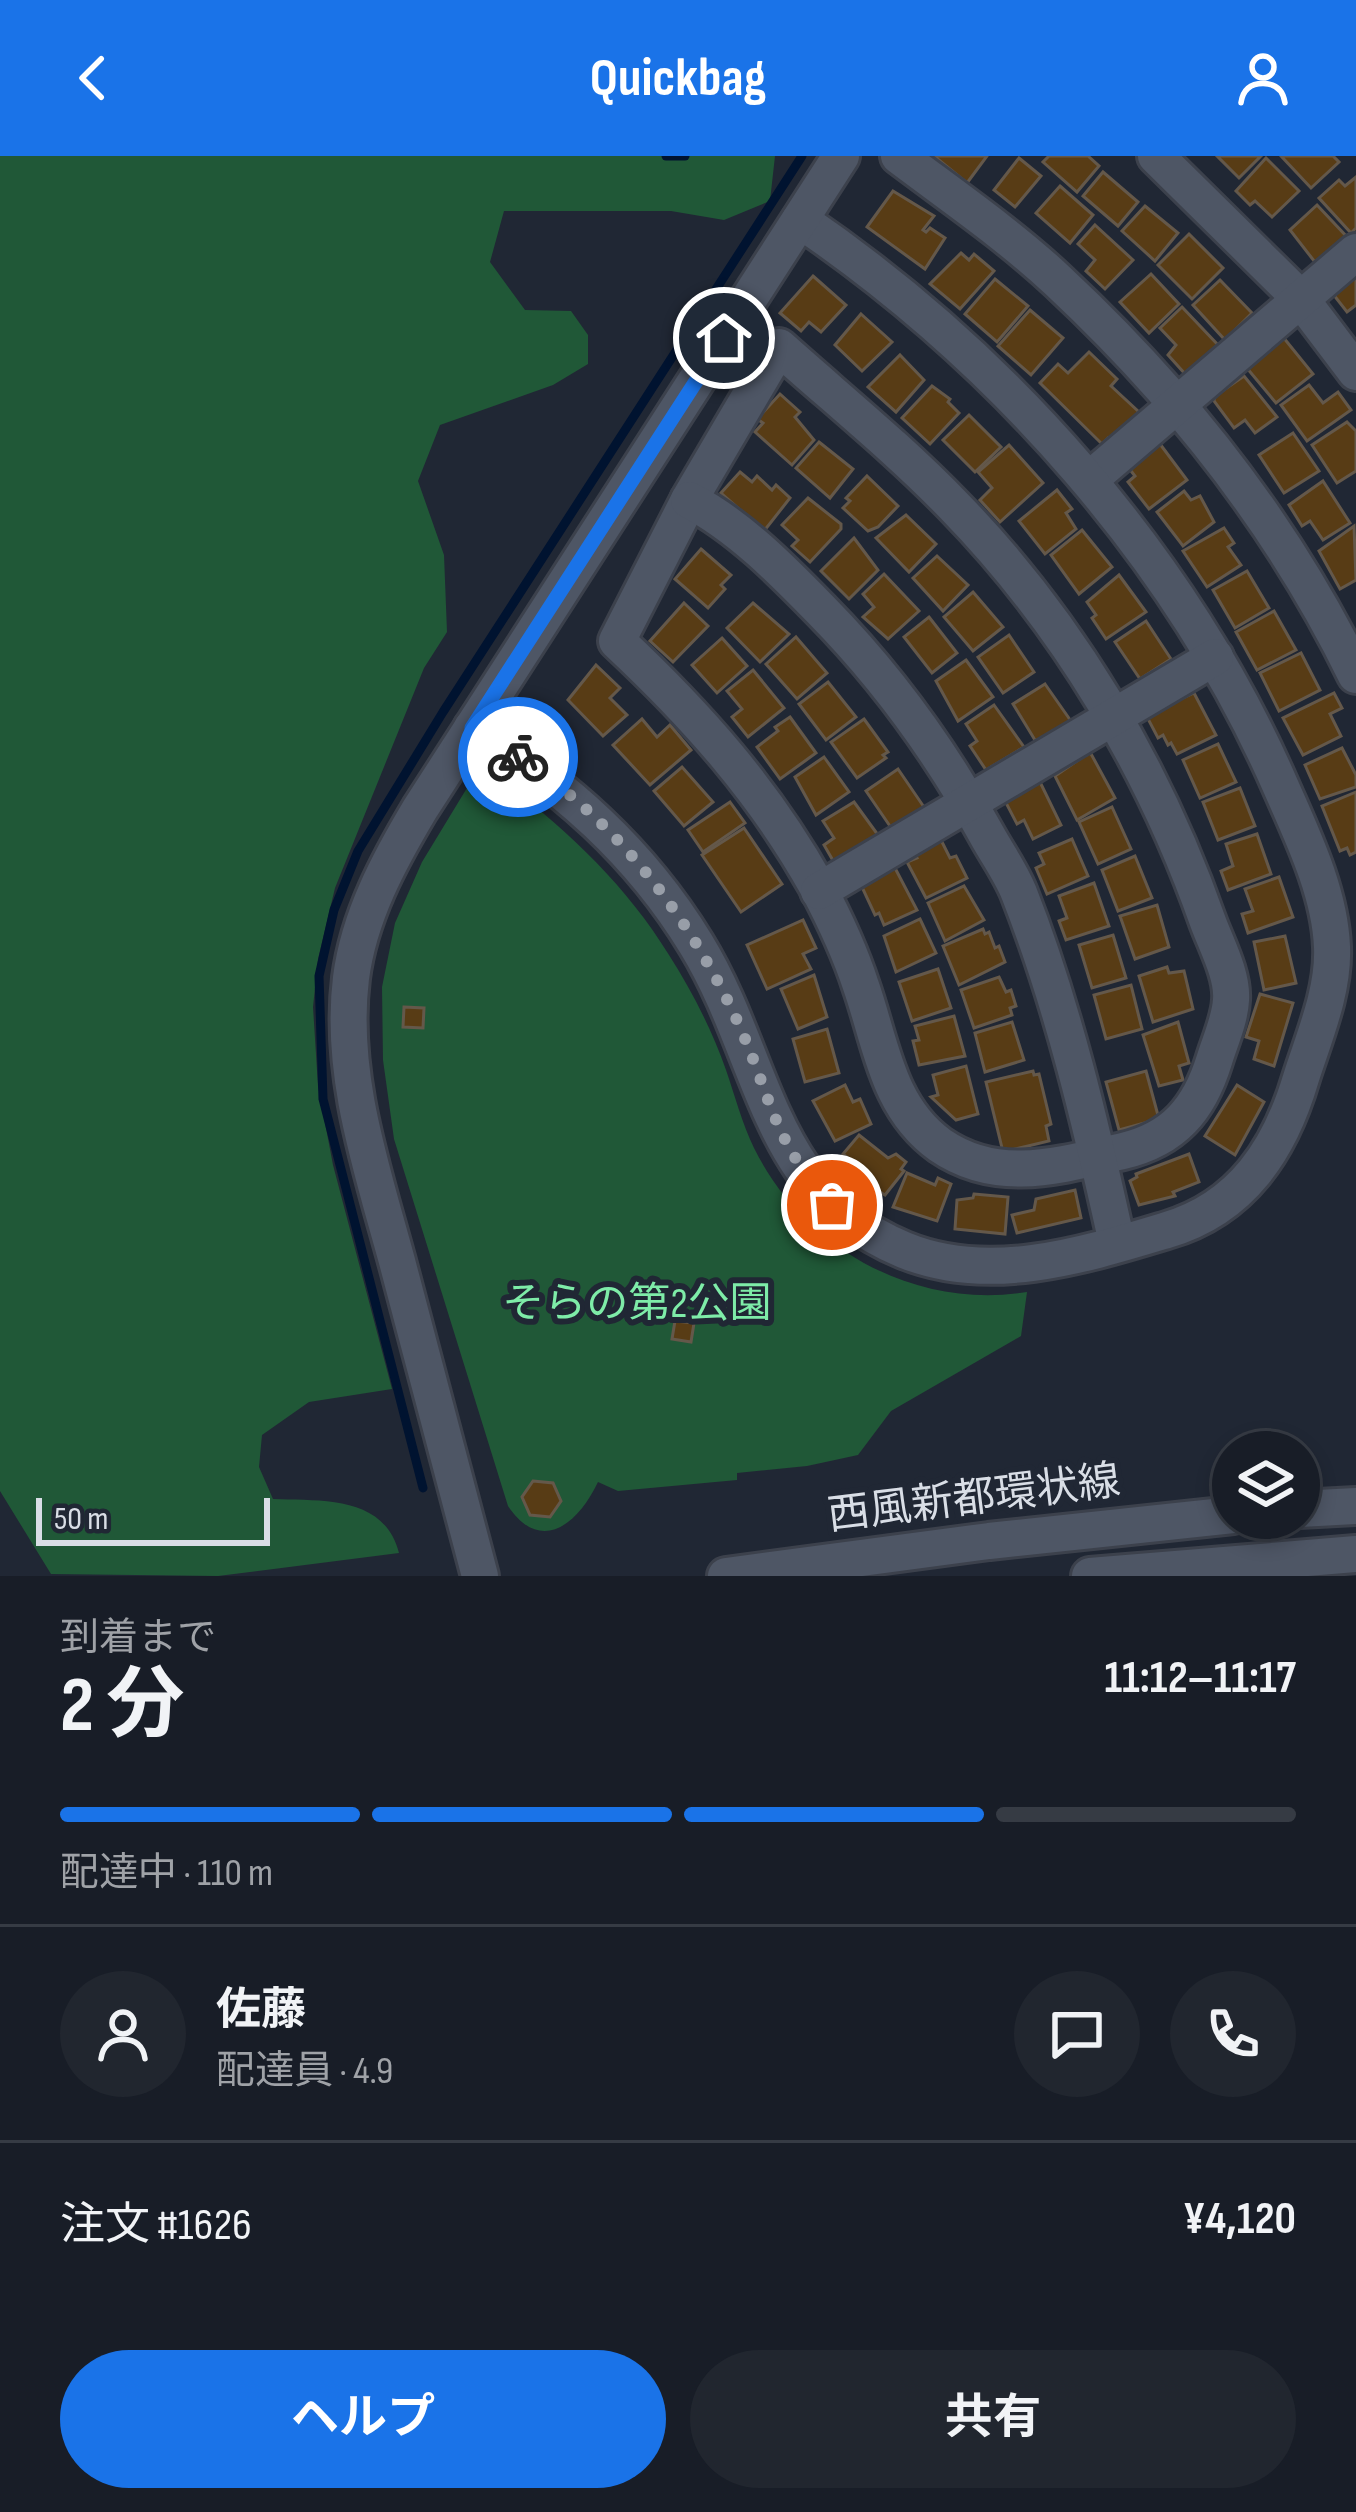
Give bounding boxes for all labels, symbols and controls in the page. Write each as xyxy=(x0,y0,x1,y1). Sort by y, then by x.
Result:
icon: back xyxy=(60,45,126,111)
icon: person xyxy=(1230,45,1296,111)
text: Quickbag xyxy=(590,46,766,111)
pin xyxy=(673,287,775,389)
icon: home xyxy=(691,305,757,371)
courier xyxy=(458,697,578,817)
icon: bike xyxy=(485,724,551,790)
pin xyxy=(781,1154,883,1256)
icon: bag xyxy=(799,1172,865,1238)
park label: そらの第2公園 xyxy=(502,1279,772,1330)
map controls xyxy=(1212,1431,1320,1539)
button: layers xyxy=(1212,1431,1320,1539)
street label: 西風新都環状線 xyxy=(825,1456,1123,1542)
scale bar xyxy=(36,1492,270,1545)
text: 50 m xyxy=(54,1499,108,1539)
text: 到着まで xyxy=(60,1615,216,1662)
text: 11:12–11:17 xyxy=(1104,1651,1296,1706)
text: 2 分 xyxy=(60,1660,184,1753)
text: 配達中 · 110 m xyxy=(60,1850,273,1897)
button: person xyxy=(60,1971,186,2097)
button: chat xyxy=(1014,1971,1140,2097)
button: phone xyxy=(1170,1971,1296,2097)
text: 佐藤 xyxy=(216,1983,306,2038)
text: 配達員 · 4.9 xyxy=(216,2048,393,2095)
text: ¥4,120 xyxy=(1183,2192,1296,2247)
text: 注文 #1626 xyxy=(60,2198,252,2253)
button: ヘルプ xyxy=(60,2350,666,2488)
button: 共有 xyxy=(690,2350,1296,2488)

